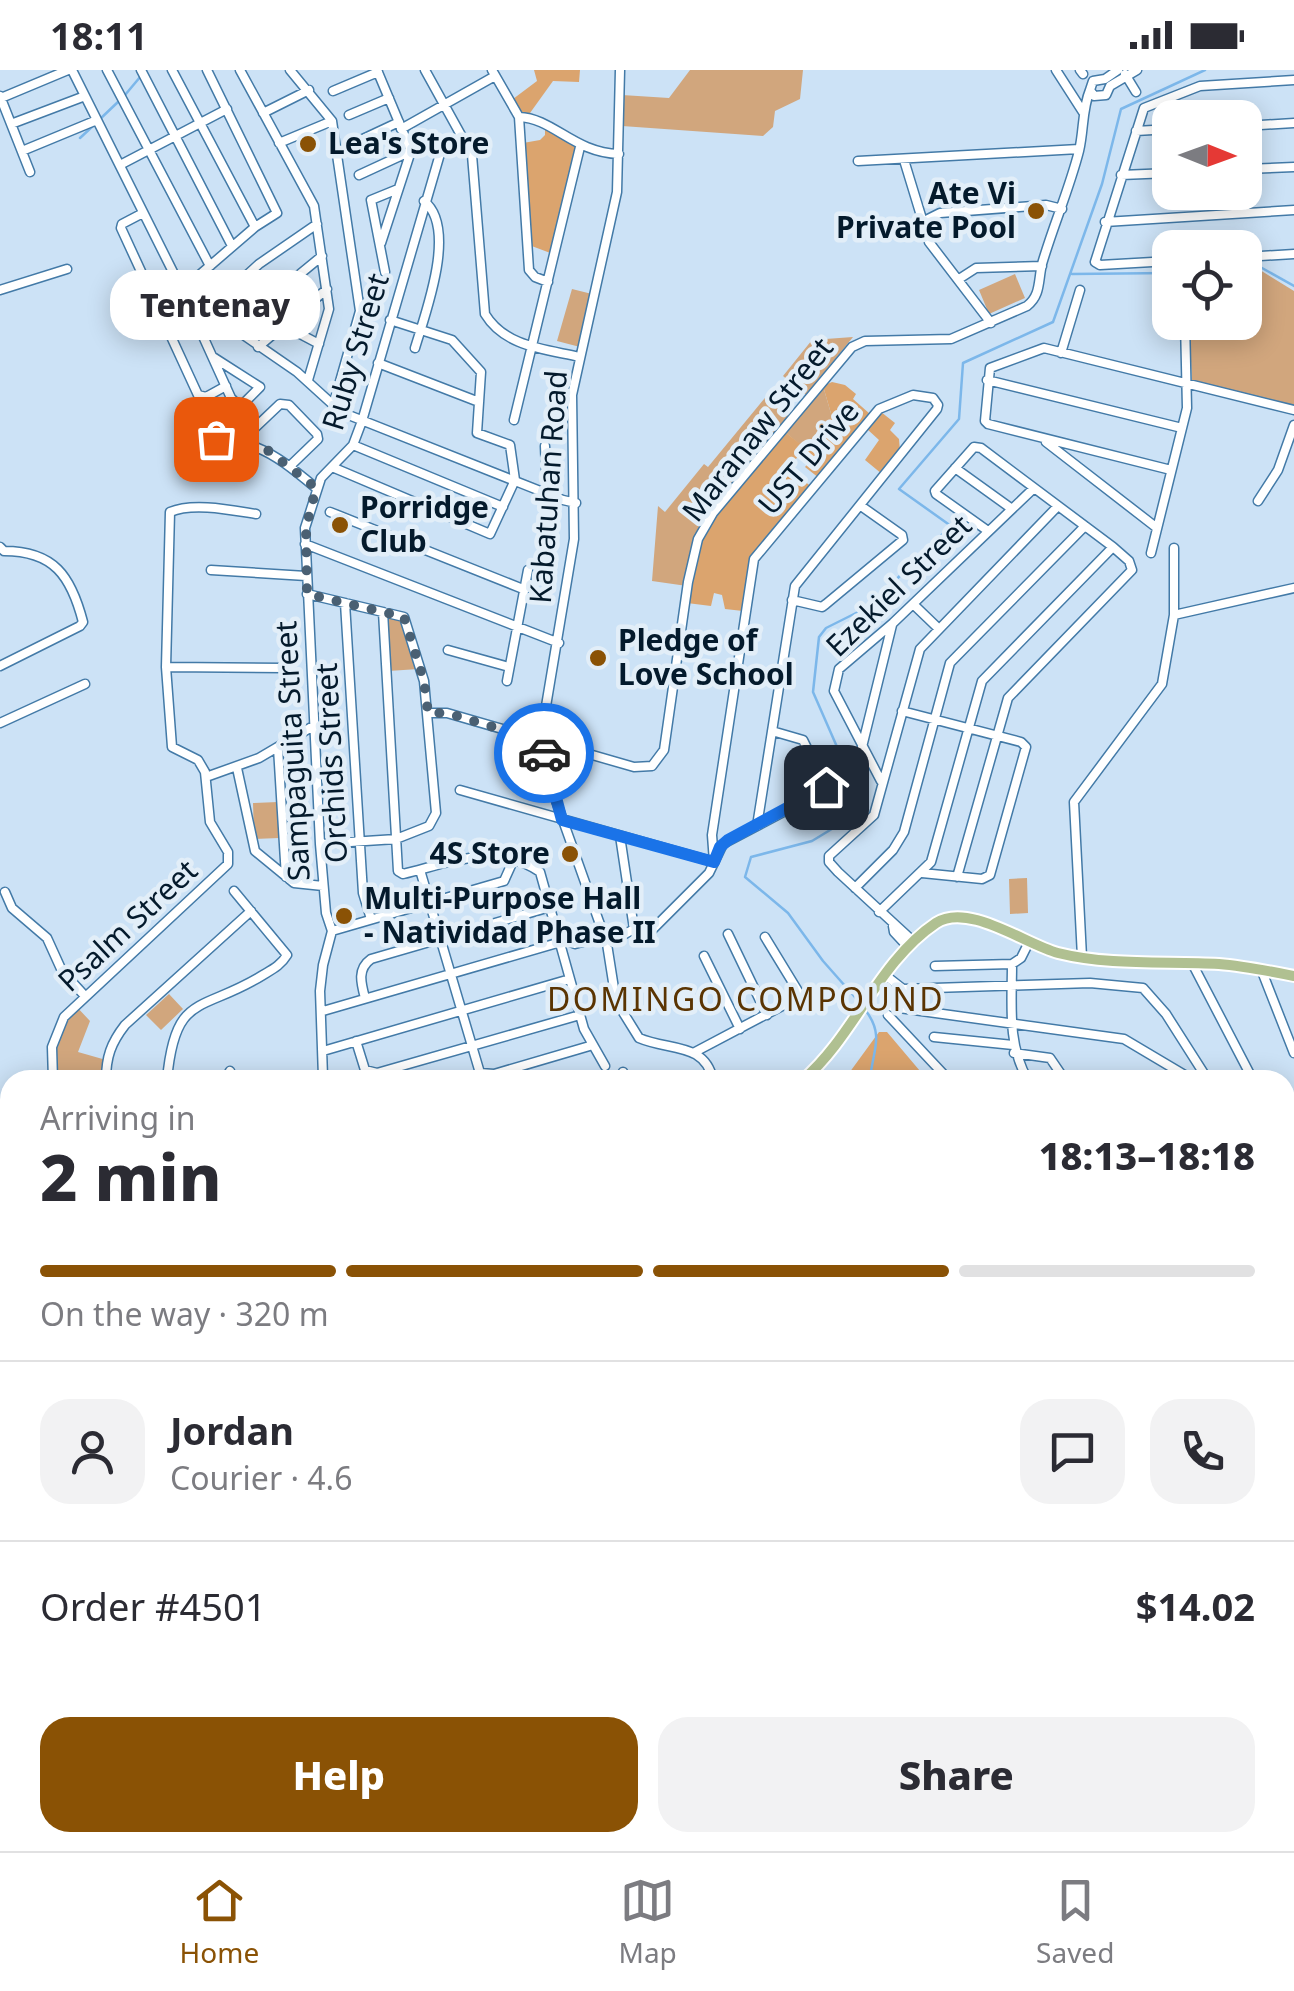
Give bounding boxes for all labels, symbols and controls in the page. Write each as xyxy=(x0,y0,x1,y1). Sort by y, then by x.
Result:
text: 18:11 xyxy=(50,9,148,61)
north arrow xyxy=(1152,100,1262,210)
map controls xyxy=(1152,100,1262,340)
place label: Lea's Store xyxy=(328,122,489,163)
marker: Lea's Store xyxy=(297,133,319,155)
place label: Ate Vi Private Pool xyxy=(836,172,1016,247)
marker: Ate Vi Private Pool xyxy=(1025,200,1047,222)
button: locate xyxy=(1152,230,1262,340)
street label: Ruby Street xyxy=(311,268,398,435)
callout: Tentenay xyxy=(111,269,321,339)
text: Tentenay xyxy=(140,283,290,326)
street label: Maranaw Street xyxy=(672,328,842,530)
street label: Kabatuhan Road xyxy=(519,369,576,605)
street label: UST Drive xyxy=(748,391,868,523)
pin xyxy=(174,397,259,482)
icon: bag xyxy=(189,412,244,467)
place label: Porridge Club xyxy=(360,486,489,561)
street label: Ezekiel Street xyxy=(816,505,980,665)
marker: Porridge Club xyxy=(329,514,351,536)
place label: Pledge of Love School xyxy=(618,619,794,694)
street label: Sampaguita Street xyxy=(264,620,319,882)
marker: Pledge of Love School xyxy=(587,647,609,669)
street label: Orchids Street xyxy=(305,662,356,864)
courier xyxy=(494,703,594,803)
icon: car xyxy=(517,726,572,781)
pin xyxy=(784,745,869,830)
icon: home xyxy=(799,760,854,815)
place label: 4S Store xyxy=(429,832,550,873)
marker: 4S Store xyxy=(559,843,581,865)
street label: Psalm Street xyxy=(48,850,206,1000)
place label: Multi-Purpose Hall - Natividad Phase II xyxy=(364,877,656,952)
marker: Multi-Purpose Hall - Natividad Phase II xyxy=(333,905,355,927)
district label: DOMINGO COMPOUND xyxy=(547,977,945,1020)
text: Arriving in xyxy=(40,1096,195,1139)
text: 18:13–18:18 xyxy=(1039,1129,1255,1181)
text: 2 min xyxy=(40,1132,222,1220)
text: On the way · 320 m xyxy=(40,1292,329,1335)
button: person xyxy=(40,1399,145,1504)
button: chat xyxy=(1020,1399,1125,1504)
button: phone xyxy=(1150,1399,1255,1504)
text: Jordan xyxy=(170,1404,294,1456)
text: Courier · 4.6 xyxy=(170,1456,353,1499)
text: Order #4501 xyxy=(40,1580,266,1632)
text: $14.02 xyxy=(1136,1580,1255,1632)
button: Help xyxy=(40,1717,638,1832)
button: Share xyxy=(658,1717,1255,1832)
tab: Home xyxy=(180,1873,259,1971)
tab: Map xyxy=(619,1873,677,1971)
tab: Saved xyxy=(1036,1873,1114,1971)

